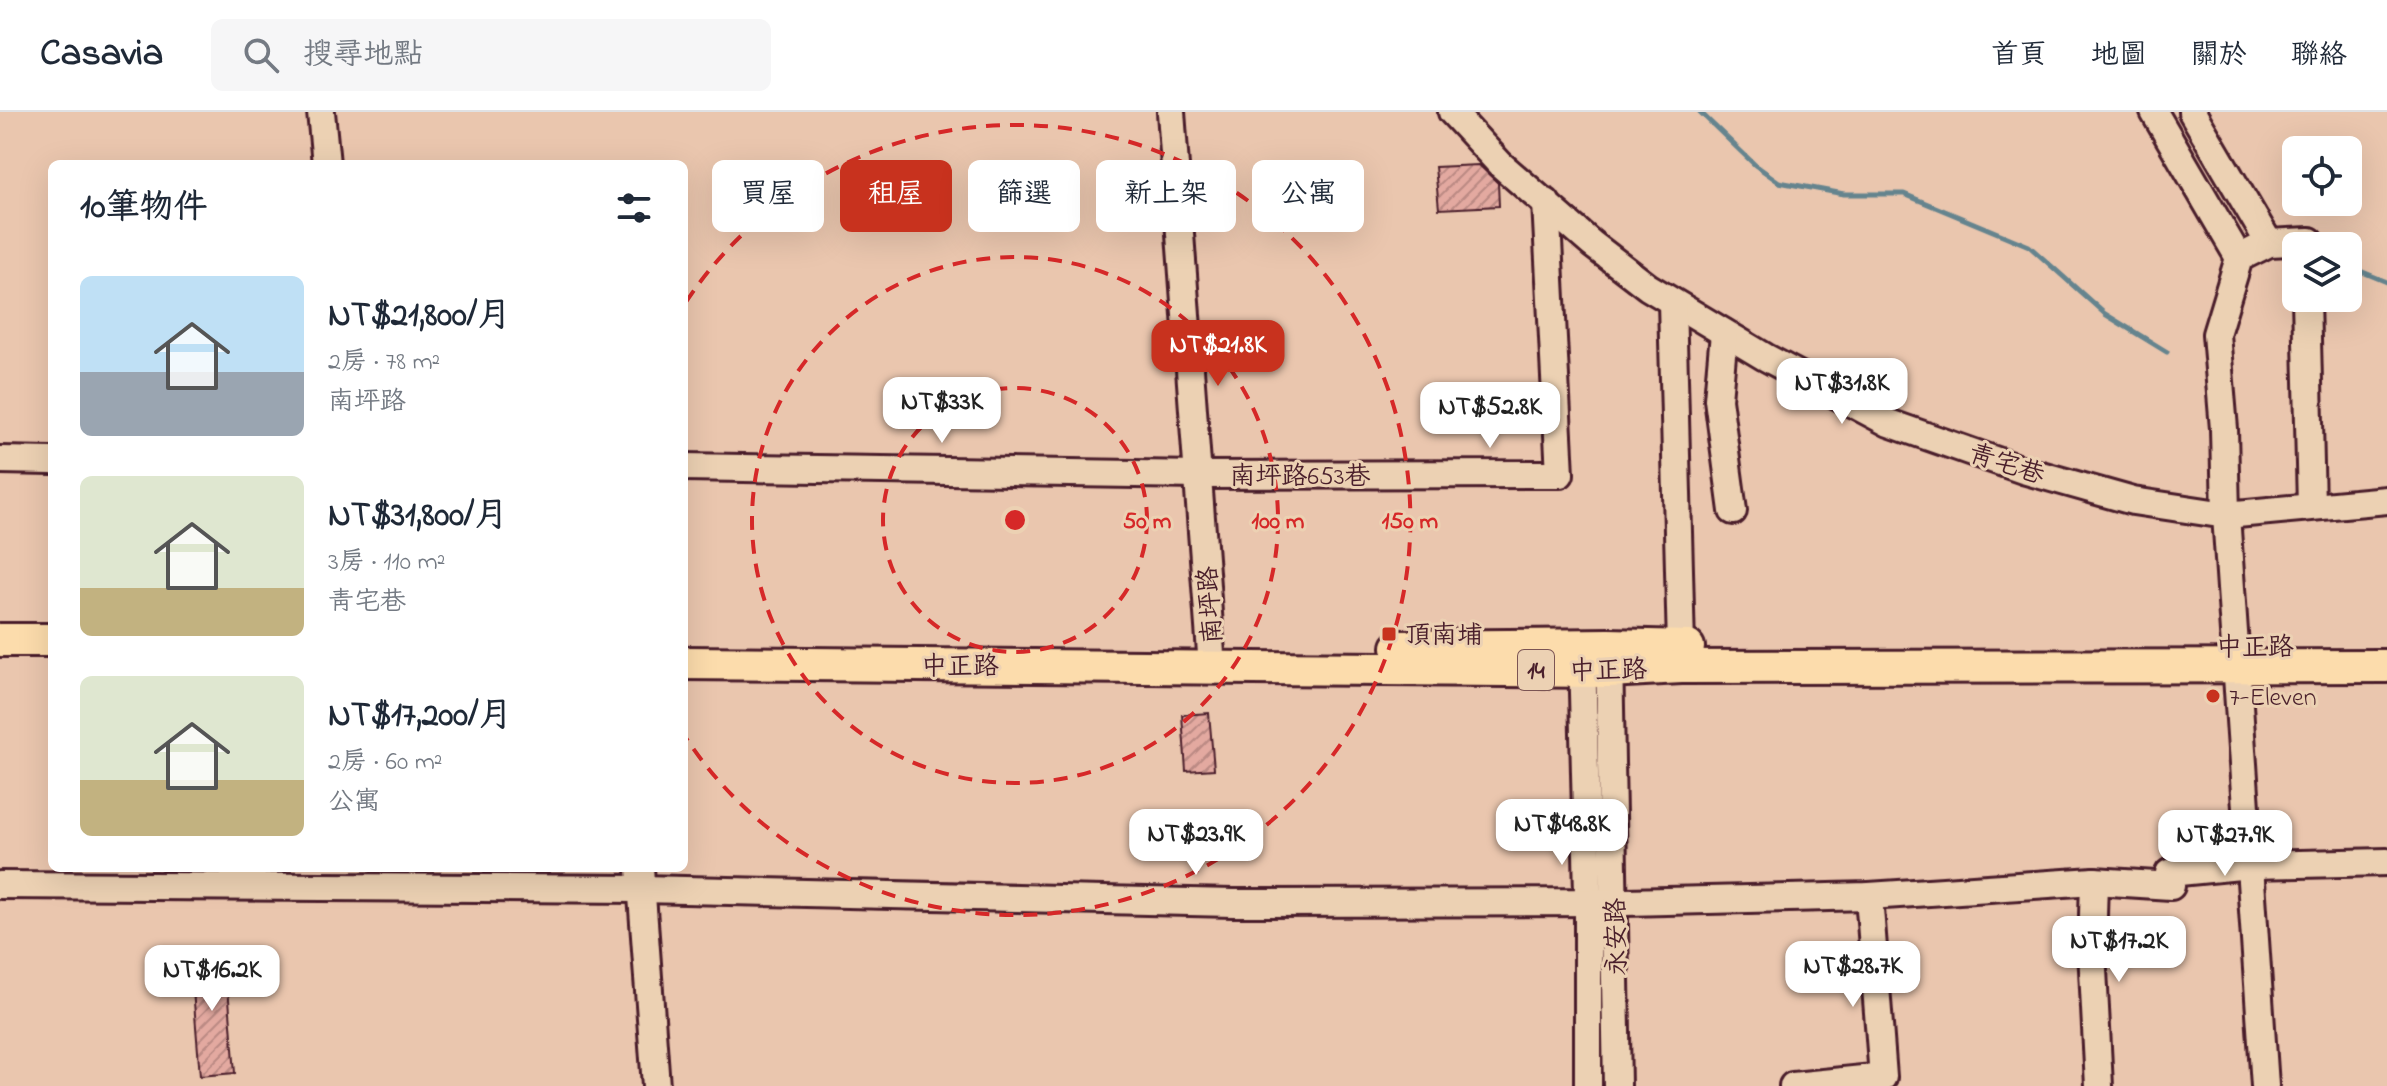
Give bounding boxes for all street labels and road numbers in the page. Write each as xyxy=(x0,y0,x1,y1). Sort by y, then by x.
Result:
street label: 青宅巷 xyxy=(1963,436,2049,496)
street label: 南坪路653巷 xyxy=(1229,459,1371,497)
street label: 南坪路 xyxy=(1190,565,1234,645)
street label: 中正路 xyxy=(2216,630,2294,668)
street label: 中正路 xyxy=(921,649,999,687)
road number: 14 xyxy=(1518,650,1554,690)
street label: 中正路 xyxy=(1569,652,1647,692)
street label: 永安路 xyxy=(1598,898,1638,976)

